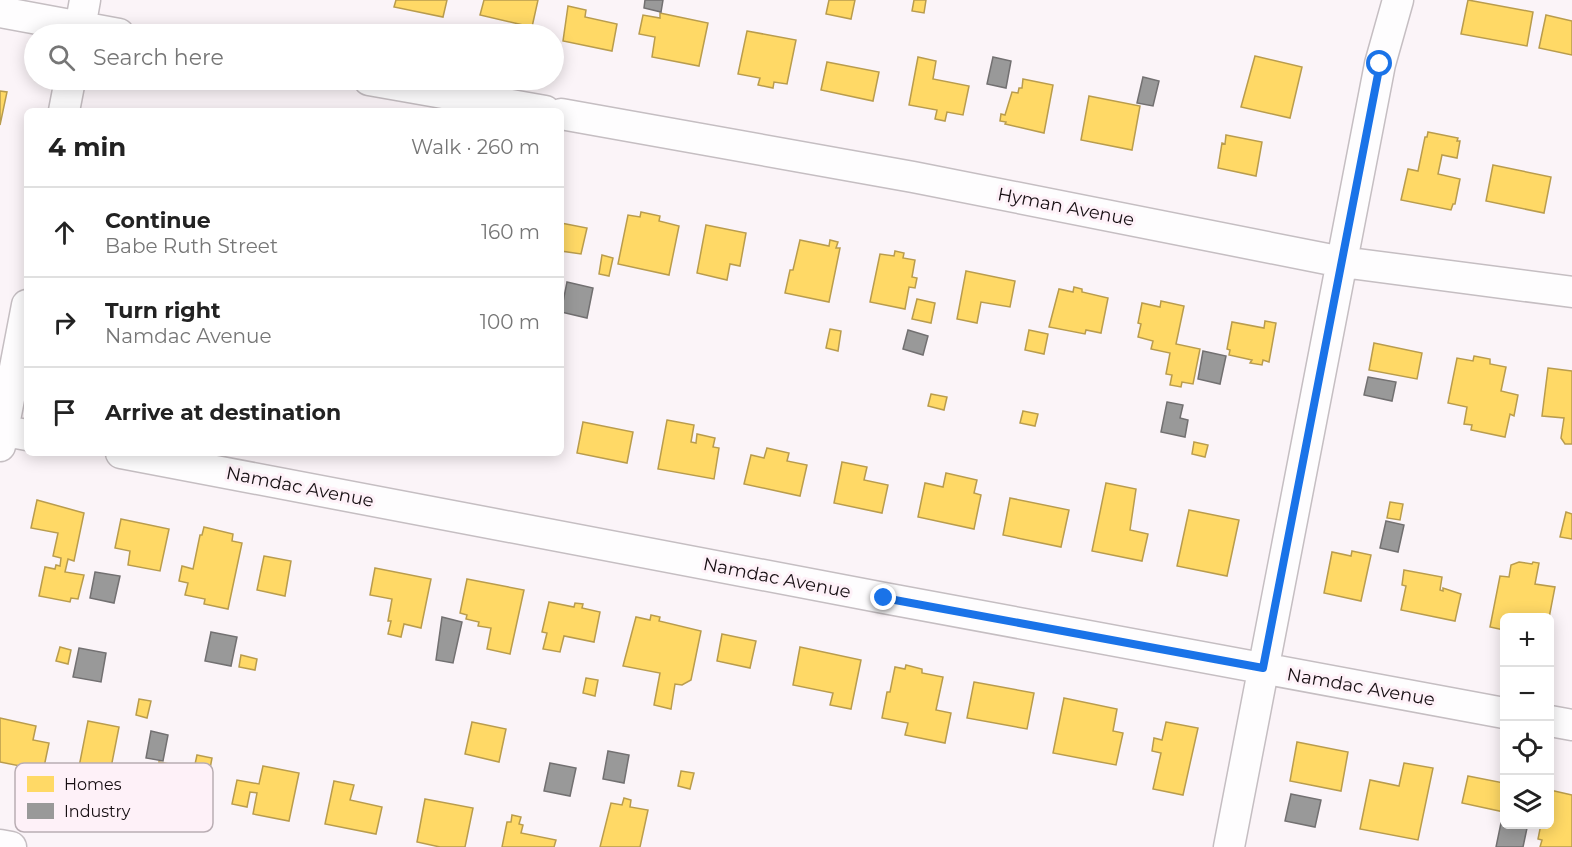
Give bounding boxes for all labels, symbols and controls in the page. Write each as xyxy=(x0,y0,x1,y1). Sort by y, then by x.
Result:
search box xyxy=(24,24,564,90)
icon: search xyxy=(45,41,78,74)
text: Search here xyxy=(93,44,224,71)
route start xyxy=(1366,50,1392,76)
text: 4 min xyxy=(48,131,126,163)
text: Walk · 260 m xyxy=(411,135,540,159)
street label: Hyman Avenue xyxy=(996,183,1136,231)
text: Continue xyxy=(105,207,211,234)
icon: ahead xyxy=(48,216,81,249)
text: 160 m xyxy=(481,220,540,244)
text: Babe Ruth Street xyxy=(105,234,278,258)
text: Turn right xyxy=(105,297,220,324)
icon: right xyxy=(48,306,81,339)
text: 100 m xyxy=(480,310,540,334)
text: Namdac Avenue xyxy=(105,324,272,348)
icon: arrive xyxy=(48,396,81,429)
text: Arrive at destination xyxy=(105,399,341,426)
street label: Namdac Avenue xyxy=(224,462,376,512)
street label: Namdac Avenue xyxy=(701,553,853,603)
route end xyxy=(870,584,896,610)
map controls xyxy=(1500,613,1554,829)
button: + xyxy=(1500,613,1554,667)
street label: Namdac Avenue xyxy=(1285,663,1437,711)
button: − xyxy=(1500,667,1554,721)
button: locate xyxy=(1500,721,1554,775)
legend xyxy=(15,763,213,832)
text: Homes xyxy=(64,775,122,794)
button: layers xyxy=(1500,775,1554,829)
text: Industry xyxy=(64,802,131,821)

